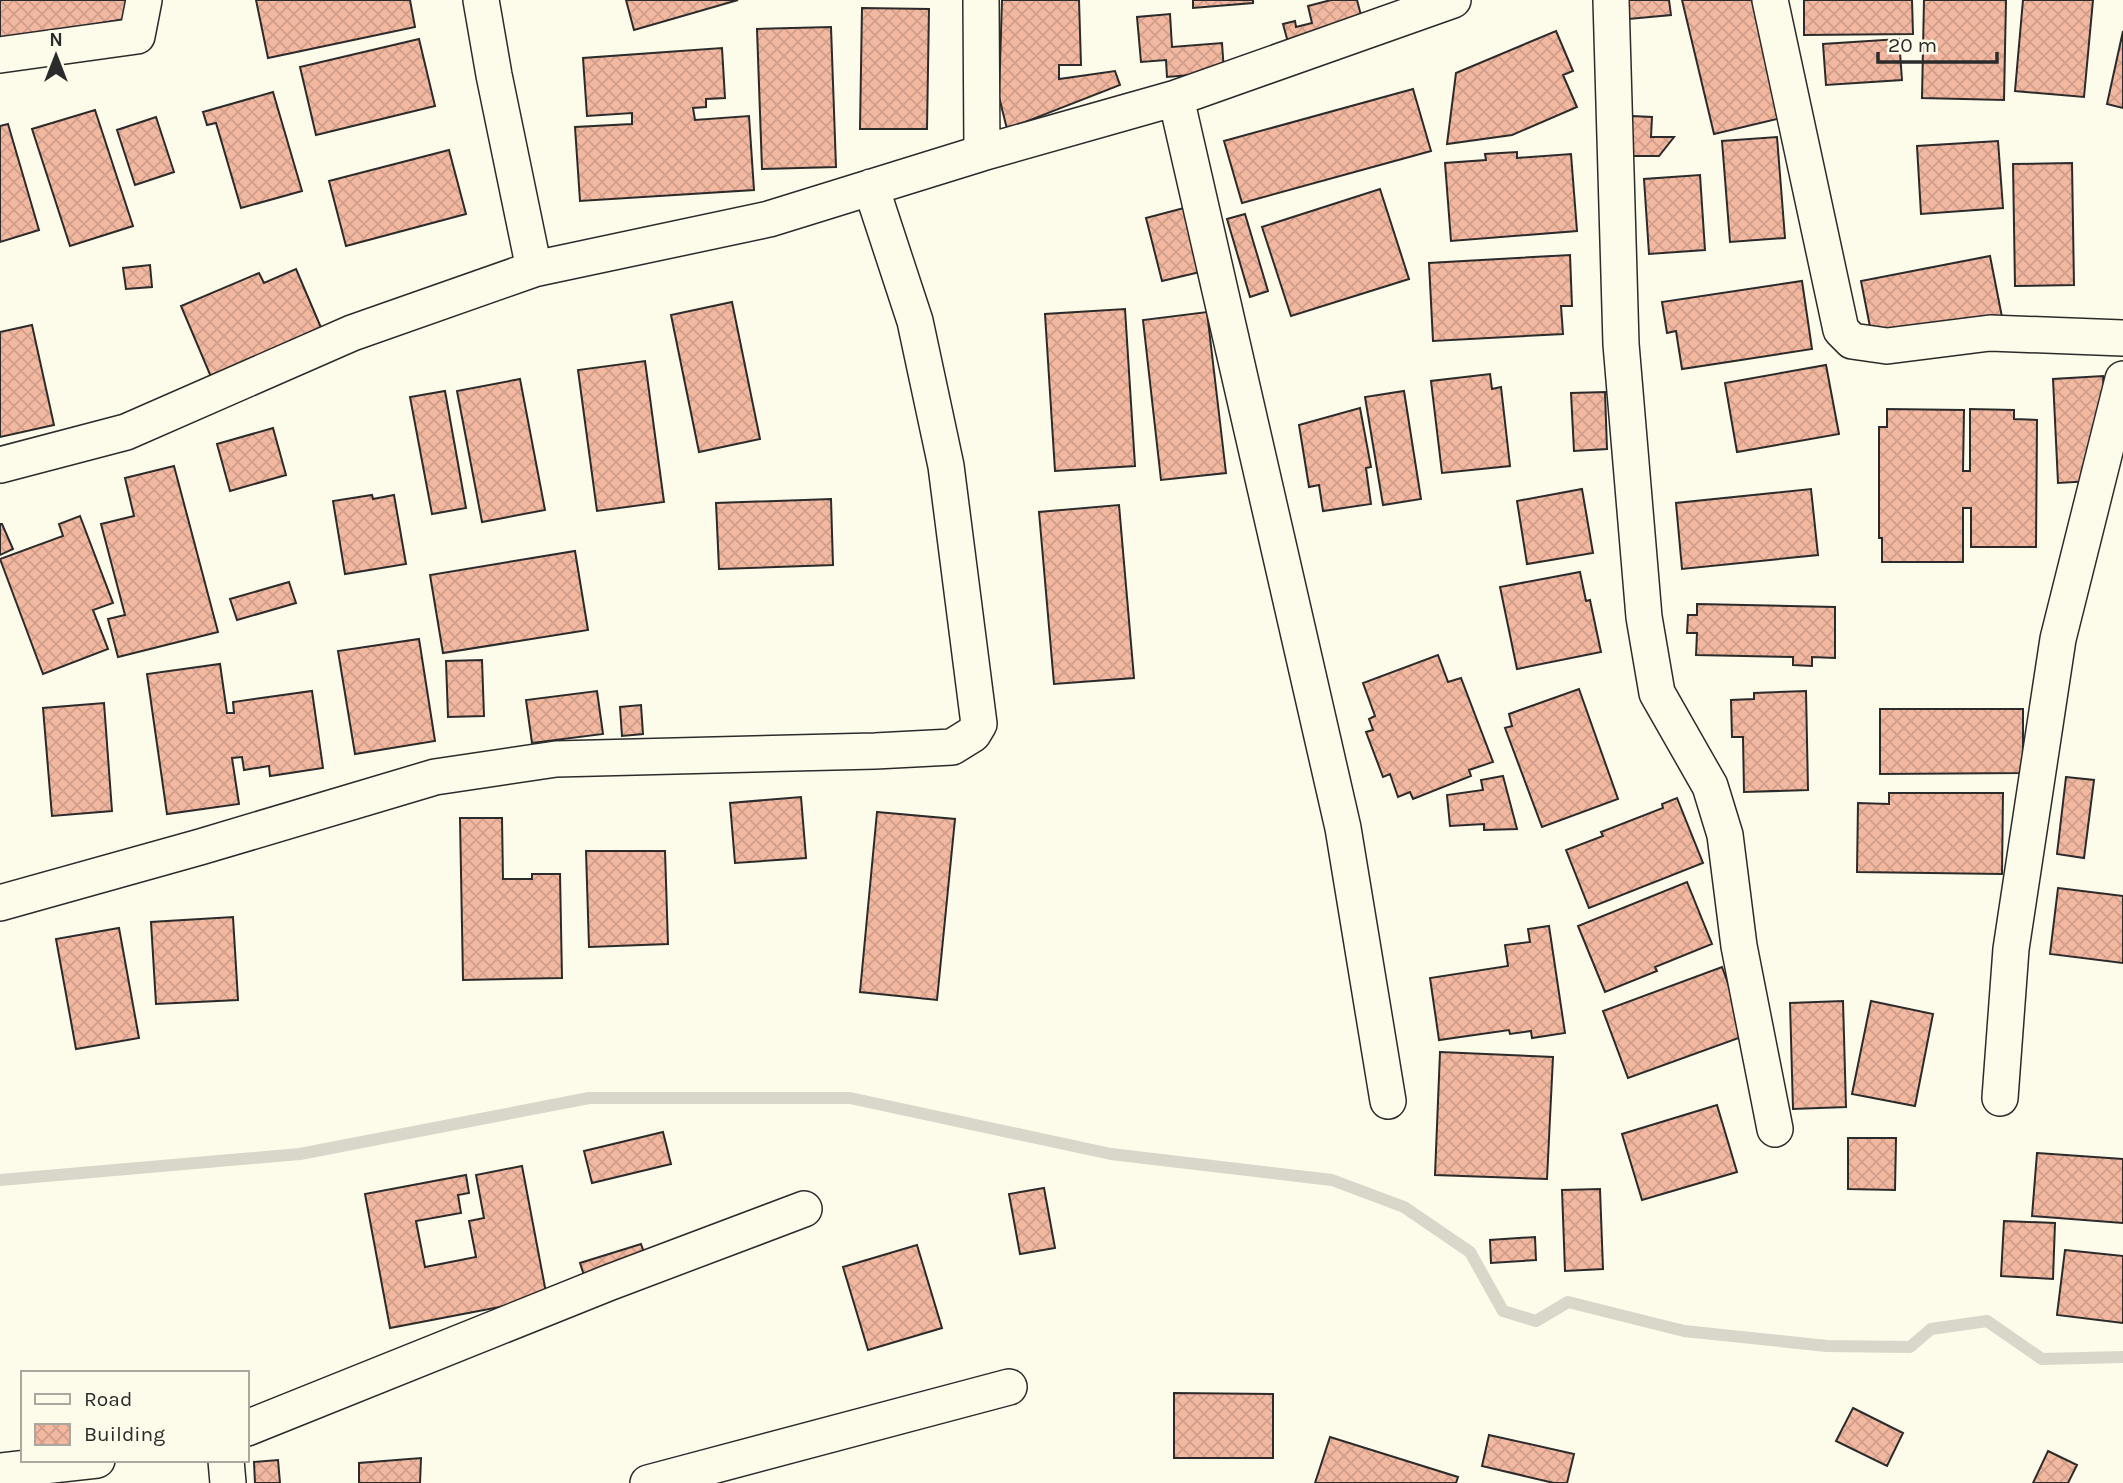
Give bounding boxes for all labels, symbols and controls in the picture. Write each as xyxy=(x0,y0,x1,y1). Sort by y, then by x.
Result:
north arrow xyxy=(21,21,91,91)
scale bar xyxy=(1878,21,1997,65)
text: N xyxy=(49,29,63,51)
text: 20 m xyxy=(1888,33,1937,57)
legend xyxy=(21,1371,248,1462)
text: Road xyxy=(84,1387,132,1411)
text: Building xyxy=(84,1422,165,1446)

